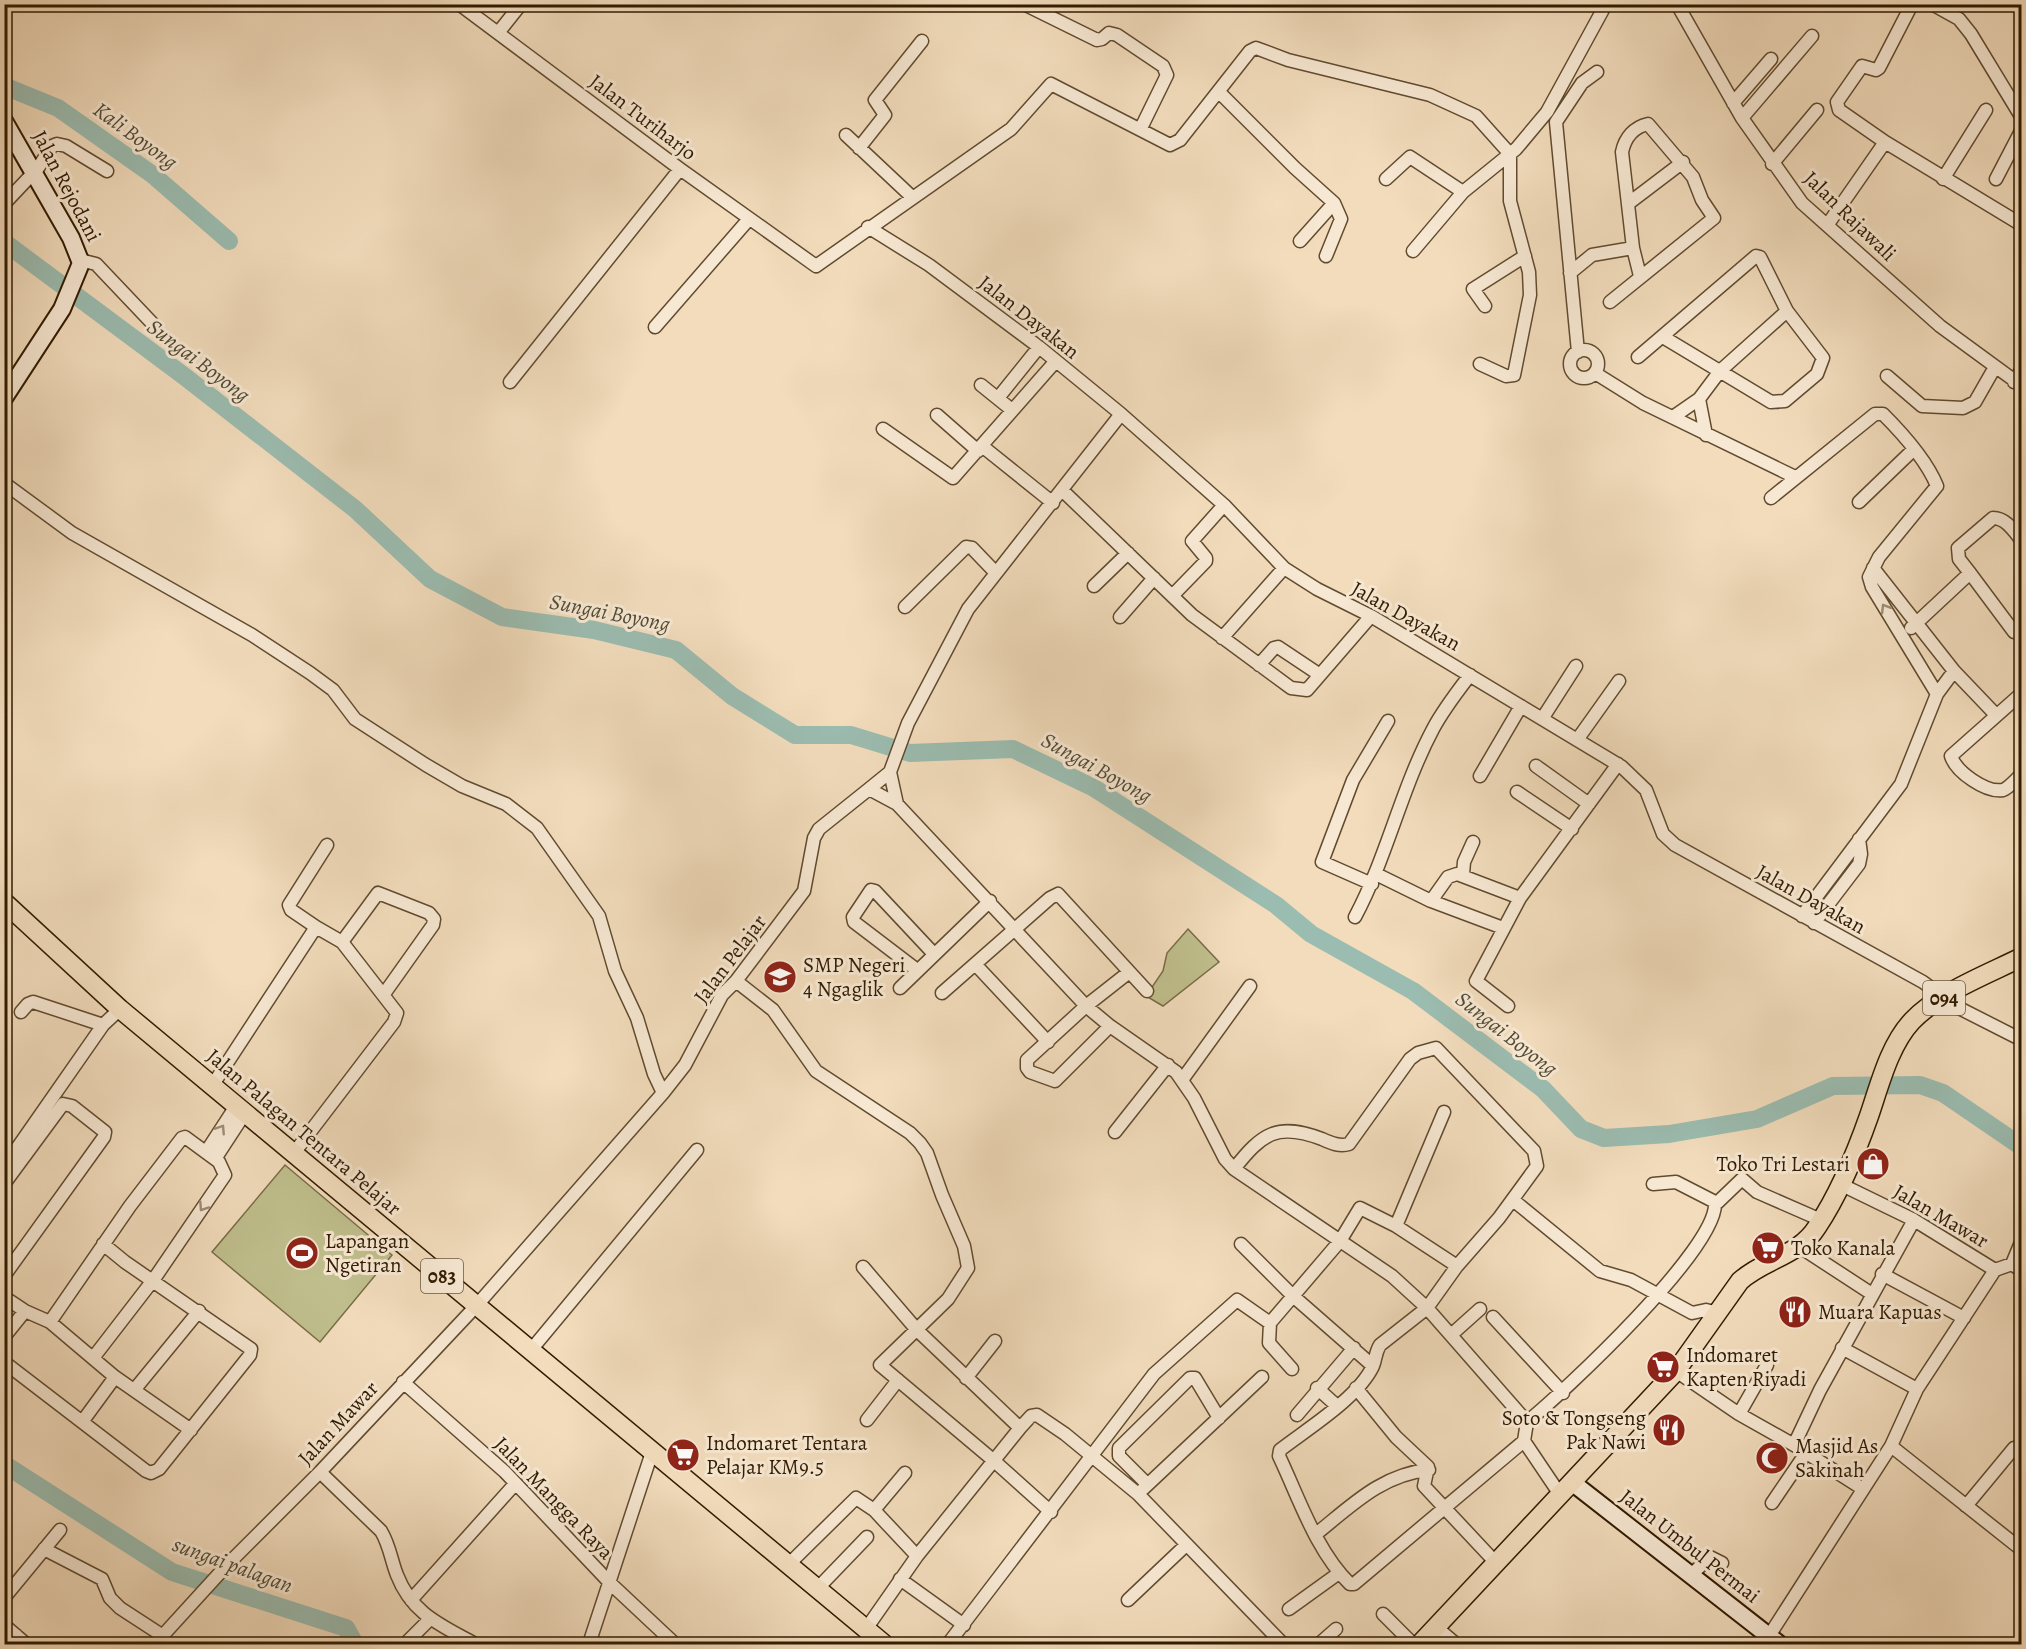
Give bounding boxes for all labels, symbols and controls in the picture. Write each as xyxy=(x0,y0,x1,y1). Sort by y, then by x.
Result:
street label: Jalan Turiharjo xyxy=(584,67,702,167)
water label: Kali Boyong xyxy=(87,95,184,177)
street label: Jalan Rejodani xyxy=(26,125,108,247)
street label: Jalan Rajawali xyxy=(1798,165,1902,267)
street label: Jalan Dayakan xyxy=(973,269,1085,365)
water label: Sungai Boyong xyxy=(141,312,256,410)
street label: Jalan Dayakan xyxy=(1346,574,1466,658)
water label: Sungai Boyong xyxy=(547,587,673,639)
one-way arrow xyxy=(1880,604,1892,614)
water label: Sungai Boyong xyxy=(1036,725,1157,811)
street label: Jalan Dayakan xyxy=(1751,857,1871,941)
street label: Jalan Pelajar xyxy=(687,909,773,1009)
place label: SMP Negeri 4 Ngaglik xyxy=(803,951,905,1003)
school or university icon: SMP Negeri 4 Ngaglik xyxy=(762,959,798,995)
road number: 094 xyxy=(1923,981,1965,1015)
water label: Sungai Boyong xyxy=(1449,984,1564,1083)
street label: Jalan Palagan Tentara Pelajar xyxy=(201,1042,407,1222)
one-way arrow xyxy=(214,1125,226,1135)
shop icon: Toko Tri Lestari xyxy=(1855,1146,1891,1182)
place label: Toko Tri Lestari xyxy=(1717,1150,1850,1178)
street label: Jalan Mawar xyxy=(1888,1177,1994,1255)
one-way arrow xyxy=(199,1200,210,1211)
place label: Lapangan Ngetiran xyxy=(325,1227,409,1279)
supermarket icon: Toko Kanala xyxy=(1750,1230,1786,1266)
place label: Toko Kanala xyxy=(1791,1234,1895,1262)
sports icon: Lapangan Ngetiran xyxy=(284,1235,320,1271)
road number: 083 xyxy=(421,1259,463,1293)
restaurant icon: Muara Kapuas xyxy=(1777,1294,1813,1330)
place label: Muara Kapuas xyxy=(1818,1298,1942,1326)
place label: Indomaret Kapten Riyadi xyxy=(1686,1341,1806,1393)
supermarket icon: Indomaret Kapten Riyadi xyxy=(1645,1349,1681,1385)
street label: Jalan Mawar xyxy=(292,1375,384,1471)
place label: Soto & Tongseng Pak Nawi xyxy=(1502,1404,1646,1456)
restaurant icon: Soto & Tongseng Pak Nawi xyxy=(1651,1412,1687,1448)
place label: Indomaret Tentara Pelajar KM9.5 xyxy=(706,1429,868,1481)
street label: Jalan Mangga Raya xyxy=(488,1430,620,1566)
place label: Masjid As Sakinah xyxy=(1795,1432,1878,1484)
supermarket icon: Indomaret Tentara Pelajar KM9.5 xyxy=(665,1437,701,1473)
mosque icon: Masjid As Sakinah xyxy=(1754,1440,1790,1476)
street label: Jalan Umbul Permai xyxy=(1614,1482,1766,1610)
water label: sungai palagan xyxy=(169,1529,297,1601)

